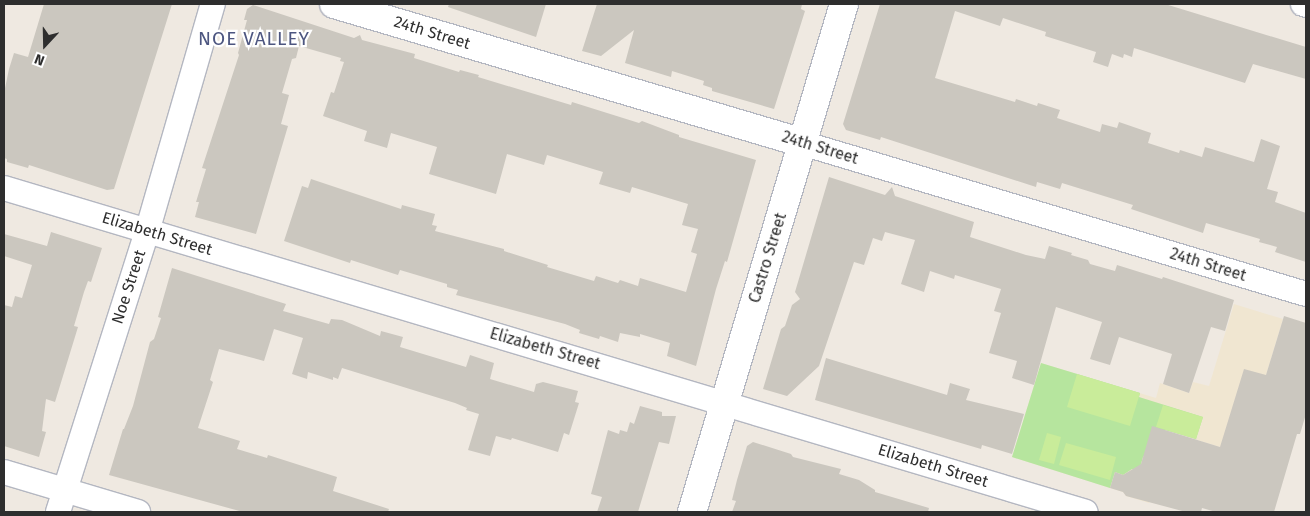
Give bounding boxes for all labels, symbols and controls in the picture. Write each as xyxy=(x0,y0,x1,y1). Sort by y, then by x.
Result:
street label: 24th Street xyxy=(392,12,472,54)
north arrow xyxy=(20,20,70,70)
district label: NOE VALLEY xyxy=(197,28,311,50)
text: N xyxy=(32,50,47,69)
street label: 24th Street xyxy=(780,127,860,169)
street label: Elizabeth Street xyxy=(100,208,214,260)
street label: Castro Street xyxy=(745,211,791,305)
street label: 24th Street xyxy=(1168,244,1248,286)
street label: Noe Street xyxy=(108,248,150,326)
street label: Elizabeth Street xyxy=(488,324,602,374)
street label: Elizabeth Street xyxy=(876,440,990,492)

